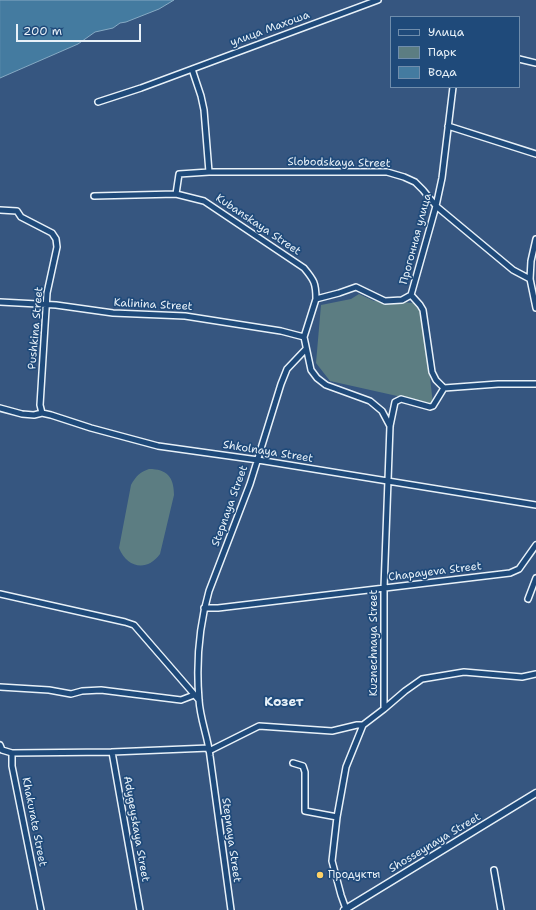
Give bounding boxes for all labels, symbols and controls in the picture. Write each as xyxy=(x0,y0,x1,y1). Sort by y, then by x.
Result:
street label: улица Махоша xyxy=(229,9,311,49)
scale bar xyxy=(18,16,143,42)
legend xyxy=(390,16,520,88)
text: 200 m xyxy=(23,23,62,39)
text: Улица xyxy=(428,24,464,40)
text: Парк xyxy=(428,44,456,60)
text: Вода xyxy=(428,64,457,80)
street label: Slobodskaya Street xyxy=(287,156,391,170)
street label: Kubanskaya Street xyxy=(213,192,303,258)
street label: Прогонная улица xyxy=(397,192,435,286)
street label: Pushkina Street xyxy=(26,286,46,370)
street label: Kalinina Street xyxy=(113,296,193,314)
street label: Shkolnaya Street xyxy=(222,438,314,466)
street label: Stepnaya Street xyxy=(209,464,251,548)
street label: Chapayeva Street xyxy=(388,560,482,584)
street label: Kuznechnaya Street xyxy=(367,590,381,696)
district label: Козет xyxy=(264,695,304,711)
street label: Adygeyskaya Street xyxy=(120,775,152,883)
street label: Khakurate Street xyxy=(19,776,49,868)
street label: Stepnaya Street xyxy=(219,797,243,883)
street label: Shosseynaya Street xyxy=(387,810,483,876)
place label: Продукты xyxy=(328,868,380,882)
marker: Продукты xyxy=(315,870,325,880)

